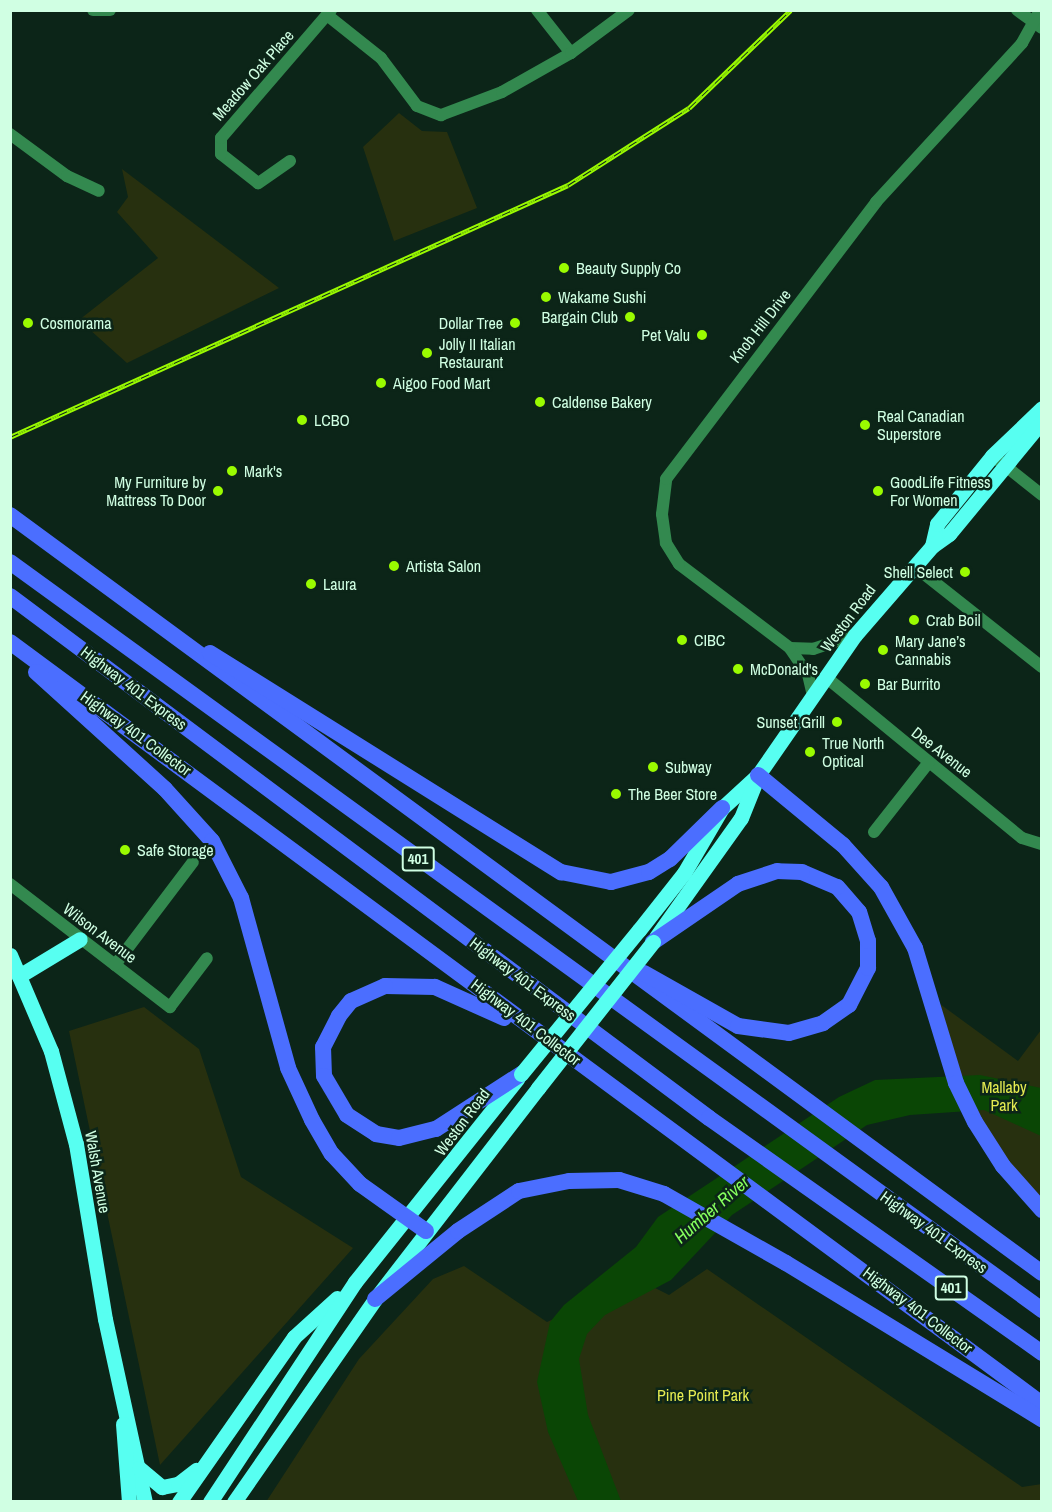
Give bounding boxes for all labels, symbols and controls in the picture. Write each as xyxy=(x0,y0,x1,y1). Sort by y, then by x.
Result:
street label: Meadow Oak Place xyxy=(208,26,298,124)
place label: Beauty Supply Co xyxy=(576,258,681,278)
marker: Beauty Supply Co xyxy=(557,261,571,275)
street label: Knob Hill Drive xyxy=(725,285,795,367)
place label: Wakame Sushi xyxy=(558,287,646,307)
marker: Wakame Sushi xyxy=(539,290,553,304)
place label: Bargain Club xyxy=(541,307,618,327)
marker: Bargain Club xyxy=(623,310,637,324)
place label: Cosmorama xyxy=(40,313,111,333)
place label: Dollar Tree xyxy=(439,313,503,333)
marker: Cosmorama xyxy=(21,316,35,330)
marker: Dollar Tree xyxy=(508,316,522,330)
place label: Pet Valu xyxy=(641,325,690,345)
marker: Pet Valu xyxy=(695,328,709,342)
place label: Jolly II Italian Restaurant xyxy=(439,334,516,372)
marker: Jolly II Italian Restaurant xyxy=(420,346,434,360)
place label: Aigoo Food Mart xyxy=(393,373,490,393)
marker: Aigoo Food Mart xyxy=(374,376,388,390)
place label: Caldense Bakery xyxy=(552,392,652,412)
marker: Caldense Bakery xyxy=(533,395,547,409)
place label: Real Canadian Superstore xyxy=(877,406,965,444)
place label: LCBO xyxy=(314,410,350,430)
marker: LCBO xyxy=(295,413,309,427)
marker: Real Canadian Superstore xyxy=(858,418,872,432)
place label: Mark's xyxy=(244,461,282,481)
marker: Mark's xyxy=(225,464,239,478)
place label: My Furniture by Mattress To Door xyxy=(106,472,206,510)
place label: GoodLife Fitness For Women xyxy=(890,472,991,510)
marker: My Furniture by Mattress To Door xyxy=(211,484,225,498)
marker: GoodLife Fitness For Women xyxy=(871,484,885,498)
place label: Artista Salon xyxy=(406,556,481,576)
marker: Artista Salon xyxy=(387,559,401,573)
place label: Shell Select xyxy=(884,562,953,582)
marker: Shell Select xyxy=(958,565,972,579)
place label: Laura xyxy=(323,574,357,594)
marker: Laura xyxy=(304,577,318,591)
street label: Weston Road xyxy=(816,581,880,655)
place label: Crab Boil xyxy=(926,610,981,630)
marker: Crab Boil xyxy=(907,613,921,627)
place label: CIBC xyxy=(694,630,725,650)
place label: Mary Jane’s Cannabis xyxy=(895,631,965,669)
marker: CIBC xyxy=(675,633,689,647)
street label: Highway 401 Express xyxy=(77,642,191,734)
marker: Mary Jane’s Cannabis xyxy=(876,643,890,657)
place label: McDonald's xyxy=(750,659,818,679)
marker: McDonald's xyxy=(731,662,745,676)
place label: Bar Burrito xyxy=(877,674,940,694)
marker: Bar Burrito xyxy=(858,677,872,691)
street label: Highway 401 Collector xyxy=(77,686,195,780)
place label: Sunset Grill xyxy=(756,712,825,732)
marker: Sunset Grill xyxy=(830,715,844,729)
street label: Dee Avenue xyxy=(908,722,976,782)
place label: True North Optical xyxy=(822,733,884,771)
marker: True North Optical xyxy=(803,745,817,759)
place label: Subway xyxy=(665,757,712,777)
marker: Subway xyxy=(646,760,660,774)
place label: The Beer Store xyxy=(628,784,717,804)
marker: The Beer Store xyxy=(609,787,623,801)
place label: Safe Storage xyxy=(137,840,214,860)
marker: Safe Storage xyxy=(118,843,132,857)
road number: 401 xyxy=(402,847,434,871)
street label: Wilson Avenue xyxy=(59,899,141,967)
street label: Highway 401 Express xyxy=(466,933,580,1025)
street label: Highway 401 Collector xyxy=(468,975,584,1069)
park label: Mallaby Park xyxy=(981,1077,1027,1115)
street label: Weston Road xyxy=(430,1085,494,1159)
street label: Walsh Avenue xyxy=(81,1129,115,1215)
water label: Humber River xyxy=(670,1172,754,1248)
street label: Highway 401 Express xyxy=(877,1187,991,1277)
street label: Highway 401 Collector xyxy=(860,1263,976,1357)
road number: 401 xyxy=(934,1276,968,1300)
park label: Pine Point Park xyxy=(657,1385,749,1405)

